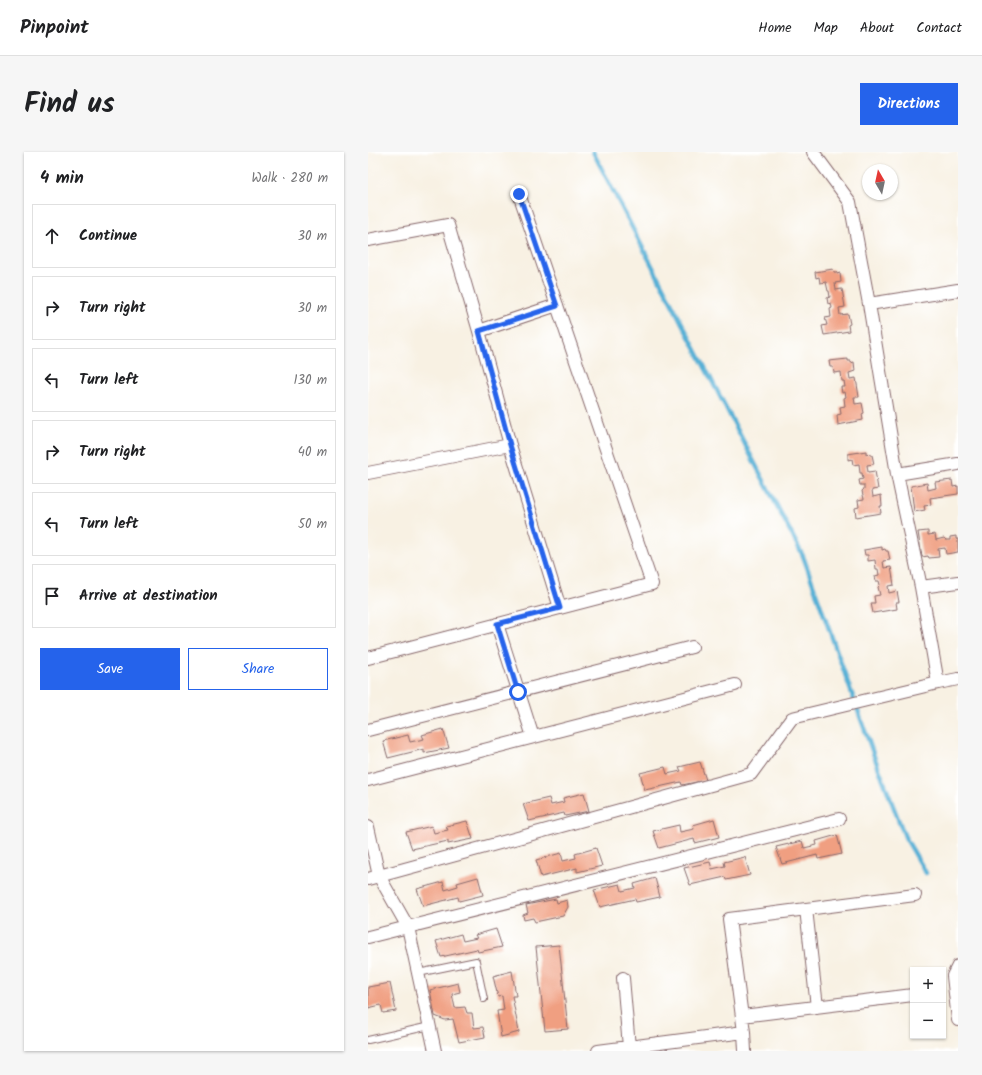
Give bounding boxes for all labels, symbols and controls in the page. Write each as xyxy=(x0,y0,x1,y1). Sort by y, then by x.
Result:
text: Pinpoint xyxy=(20,13,89,43)
text: Home xyxy=(758,17,792,39)
text: Map xyxy=(814,17,838,39)
text: About xyxy=(860,17,894,39)
text: Contact xyxy=(916,17,962,39)
text: Find us xyxy=(24,82,115,127)
button: Directions xyxy=(860,83,958,125)
north arrow xyxy=(862,164,898,200)
text: 4 min xyxy=(40,165,84,192)
text: Walk · 280 m xyxy=(252,168,328,189)
route end xyxy=(510,185,528,203)
text: Continue xyxy=(79,224,137,248)
icon: ahead xyxy=(41,225,63,247)
text: 30 m xyxy=(298,226,327,247)
text: Turn right xyxy=(79,296,146,320)
icon: right xyxy=(41,297,63,319)
text: 30 m xyxy=(298,298,327,319)
text: Turn left xyxy=(79,368,139,392)
icon: left xyxy=(41,369,63,391)
text: 130 m xyxy=(293,370,327,391)
text: Turn right xyxy=(79,440,146,464)
icon: right xyxy=(41,441,63,463)
text: 40 m xyxy=(298,442,327,463)
text: Turn left xyxy=(79,512,139,536)
icon: left xyxy=(41,513,63,535)
text: 50 m xyxy=(298,514,327,535)
text: Arrive at destination xyxy=(79,584,218,608)
icon: arrive xyxy=(41,585,63,607)
button: Save xyxy=(40,648,180,690)
button: Share xyxy=(188,648,328,690)
route start xyxy=(509,683,527,701)
map controls xyxy=(910,967,946,1039)
button: + xyxy=(910,967,946,1003)
button: − xyxy=(910,1003,946,1039)

